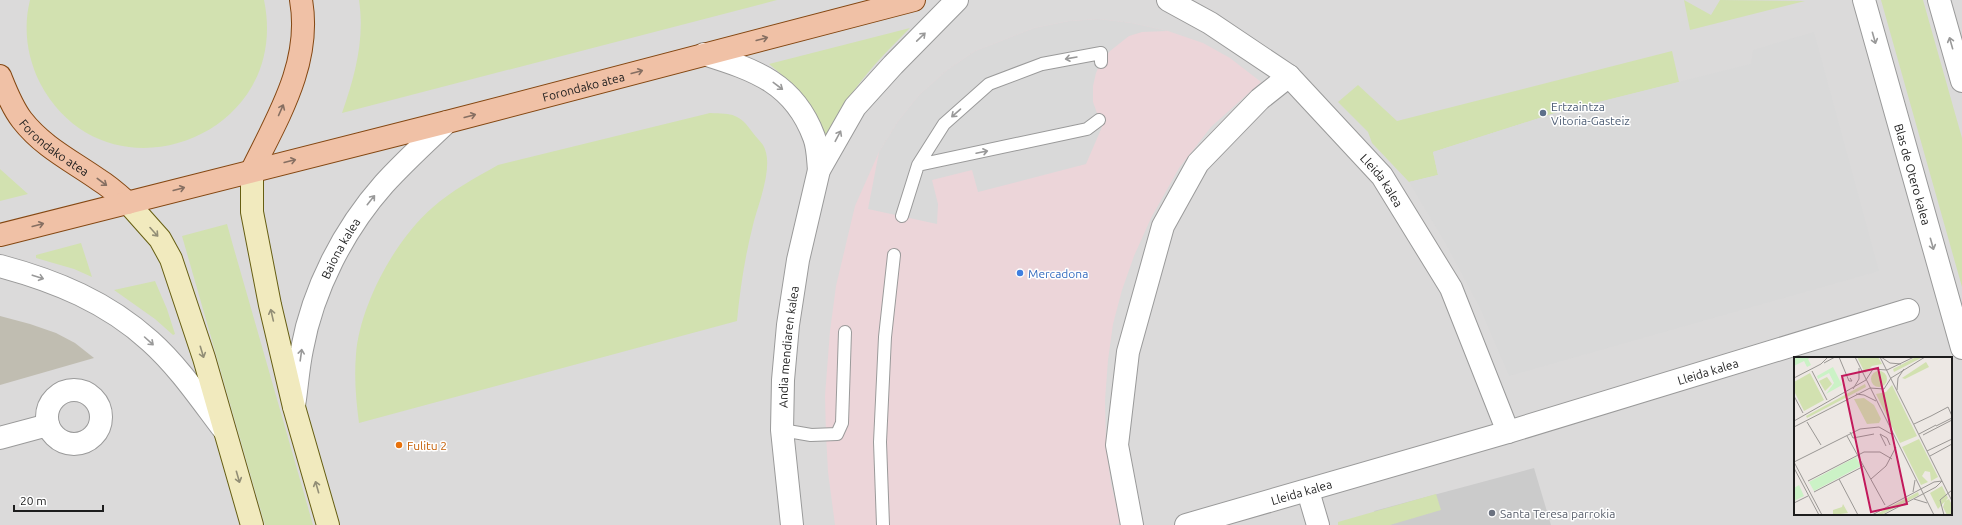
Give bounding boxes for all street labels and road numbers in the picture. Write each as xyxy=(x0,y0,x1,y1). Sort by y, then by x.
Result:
street label: Forondako atea xyxy=(541,69,626,103)
street label: Forondako atea xyxy=(17,116,91,178)
street label: Blas de Otero kalea xyxy=(1893,122,1933,226)
street label: Lleida kalea xyxy=(1358,151,1406,209)
street label: Baiona kalea xyxy=(318,215,362,281)
street label: Andia mendiaren kalea xyxy=(776,285,800,408)
street label: Lleida kalea xyxy=(1676,356,1740,386)
street label: Lleida kalea xyxy=(1269,477,1333,507)

